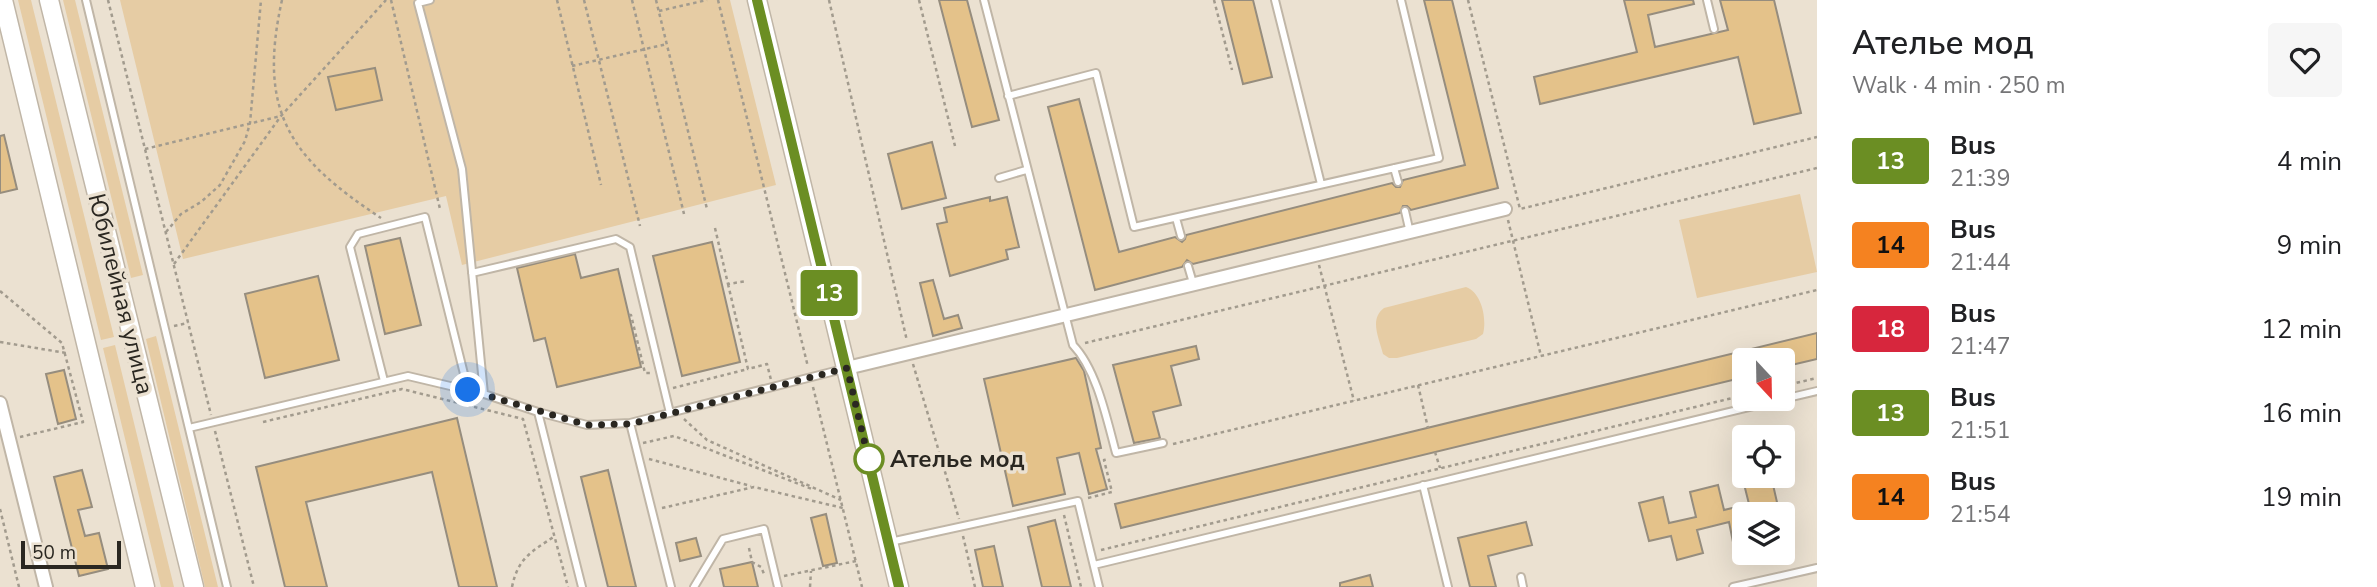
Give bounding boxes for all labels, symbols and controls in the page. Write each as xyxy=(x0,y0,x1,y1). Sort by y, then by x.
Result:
text: Ателье мод xyxy=(1852,21,2034,66)
button: heart xyxy=(2268,23,2342,97)
text: Walk · 4 min · 250 m xyxy=(1852,70,2065,101)
text: Bus xyxy=(1950,128,1996,163)
text: 4 min xyxy=(2277,144,2342,179)
text: 13 xyxy=(1876,145,1905,177)
text: 21:39 xyxy=(1950,163,2010,194)
street label: Юбилейная улица xyxy=(81,190,161,398)
text: Bus xyxy=(1950,212,1996,247)
text: 9 min xyxy=(2277,228,2342,263)
text: 14 xyxy=(1876,229,1905,261)
text: 21:44 xyxy=(1950,247,2010,278)
line badge: 13 xyxy=(798,270,860,316)
text: 13 xyxy=(815,277,843,309)
text: Bus xyxy=(1950,296,1996,331)
text: 12 min xyxy=(2261,312,2342,347)
text: 18 xyxy=(1876,313,1905,345)
text: 21:47 xyxy=(1950,331,2010,362)
north arrow xyxy=(1732,348,1796,411)
map controls xyxy=(1732,348,1795,565)
your location xyxy=(450,372,485,407)
text: Bus xyxy=(1950,380,1996,415)
text: 16 min xyxy=(2261,396,2342,431)
text: 13 xyxy=(1876,397,1905,429)
text: 21:51 xyxy=(1950,415,2010,446)
button: locate xyxy=(1732,425,1795,488)
place label: Ателье мод xyxy=(890,443,1025,475)
marker: Ателье мод xyxy=(854,444,884,474)
text: Bus xyxy=(1950,464,1996,499)
text: 19 min xyxy=(2261,480,2342,515)
text: 14 xyxy=(1876,481,1905,513)
text: 21:54 xyxy=(1950,499,2010,530)
button: layers xyxy=(1732,502,1795,565)
scale bar xyxy=(21,538,121,570)
text: 50 m xyxy=(32,540,76,566)

